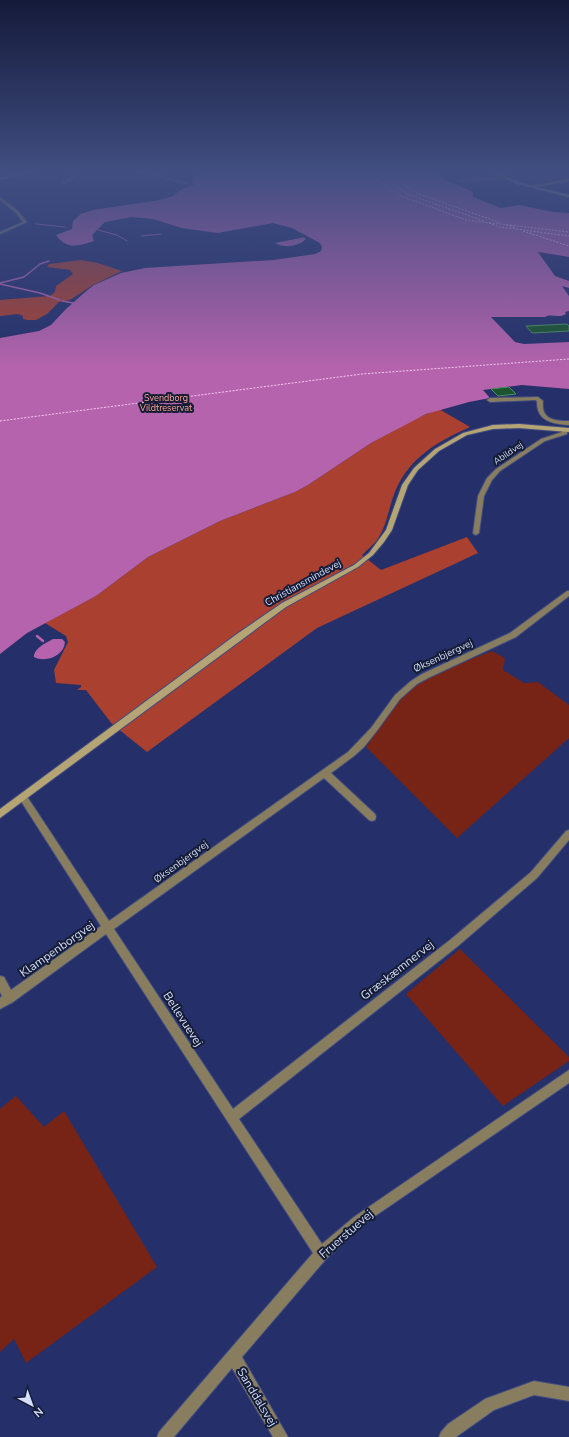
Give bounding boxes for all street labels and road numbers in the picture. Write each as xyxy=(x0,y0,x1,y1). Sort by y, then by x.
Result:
street label: Abildvej xyxy=(491,439,525,467)
street label: Christiansmindevej xyxy=(262,556,344,610)
street label: Øksenbjergvej xyxy=(411,636,475,676)
street label: Øksenbjergvej xyxy=(151,838,211,886)
street label: Klampenborgvej xyxy=(16,917,98,981)
street label: Græskæmnervej xyxy=(357,936,437,1004)
street label: Bellevuevej xyxy=(159,988,207,1050)
street label: Fruerstuevej xyxy=(316,1206,376,1262)
street label: Sanddalsvej xyxy=(233,1365,281,1429)

